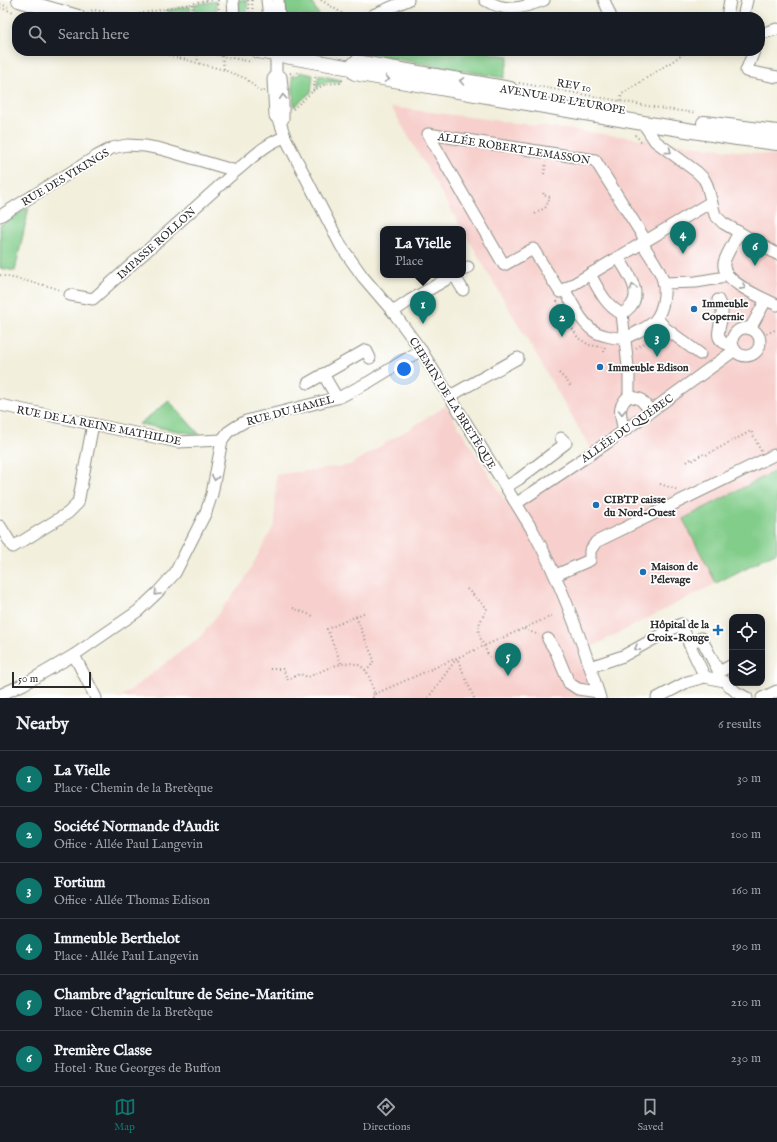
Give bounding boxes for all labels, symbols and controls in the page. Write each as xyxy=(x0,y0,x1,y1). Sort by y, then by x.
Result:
search box xyxy=(12,12,765,56)
icon: search xyxy=(26,23,48,45)
text: Search here xyxy=(58,25,129,44)
one-way arrow xyxy=(384,74,390,83)
street label: REV 10 xyxy=(555,76,592,96)
one-way arrow xyxy=(459,77,465,86)
street label: AVENUE DE L'EUROPE xyxy=(498,82,627,118)
one-way arrow xyxy=(278,94,287,100)
street label: ALLÉE ROBERT LEMASSON xyxy=(436,130,592,168)
street label: RUE DES VIKINGS xyxy=(19,146,112,210)
one-way arrow xyxy=(665,146,672,154)
street label: IMPASSE ROLLON xyxy=(114,204,199,283)
pin: 4 xyxy=(670,221,696,254)
popup xyxy=(380,226,466,278)
pin: 6 xyxy=(742,233,768,266)
text: La Vielle xyxy=(395,234,451,253)
text: Place xyxy=(395,253,423,270)
one-way arrow xyxy=(739,282,746,290)
one-way arrow xyxy=(629,283,638,290)
pin: 1 xyxy=(410,291,436,324)
place label: Immeuble Copernic xyxy=(702,297,748,324)
pin: 2 xyxy=(549,304,575,337)
marker: Immeuble Copernic xyxy=(689,304,699,314)
pin: 3 xyxy=(644,324,670,357)
street label: CHEMIN DE LA BRETÈQUE xyxy=(406,335,499,472)
your location xyxy=(394,359,414,379)
place label: Immeuble Edison xyxy=(608,361,689,375)
marker: Immeuble Edison xyxy=(595,362,605,372)
street label: RUE DU HAMEL xyxy=(245,392,336,429)
street label: ALLÉE DU QUÉBEC xyxy=(578,392,677,467)
street label: RUE DE LA REINE MATHILDE xyxy=(15,403,183,449)
one-way arrow xyxy=(618,409,626,415)
one-way arrow xyxy=(211,475,220,481)
place label: CIBTP caisse du Nord-Ouest xyxy=(604,493,676,520)
marker: CIBTP caisse du Nord-Ouest xyxy=(591,500,601,510)
place label: Maison de l'élevage xyxy=(650,560,698,587)
marker: Maison de l'élevage xyxy=(638,567,648,577)
one-way arrow xyxy=(154,588,162,596)
map controls xyxy=(729,614,765,686)
button: locate xyxy=(729,614,765,650)
place label: Hôpital de la Croix-Rouge xyxy=(647,618,709,645)
marker: Hôpital de la Croix-Rouge xyxy=(712,624,724,636)
pin: 5 xyxy=(495,643,521,676)
one-way arrow xyxy=(634,644,641,651)
button: layers xyxy=(729,650,765,686)
scale bar xyxy=(12,670,91,689)
text: 50 m xyxy=(18,672,38,686)
text: Nearby xyxy=(16,714,69,735)
text: 6 results xyxy=(718,716,761,733)
text: La Vielle xyxy=(54,761,110,780)
text: 1 xyxy=(27,770,31,787)
text: 30 m xyxy=(737,770,761,787)
text: Place · Chemin de la Bretèque xyxy=(54,780,213,797)
text: Société Normande d'Audit xyxy=(54,817,219,836)
text: 2 xyxy=(26,826,32,843)
text: 100 m xyxy=(731,826,761,843)
text: Office · Allée Paul Langevin xyxy=(54,836,203,853)
text: Fortium xyxy=(54,873,105,892)
text: 3 xyxy=(27,882,31,899)
text: 160 m xyxy=(731,882,761,899)
text: Office · Allée Thomas Edison xyxy=(54,892,210,909)
text: Immeuble Berthelot xyxy=(54,929,180,948)
text: 4 xyxy=(26,938,32,955)
text: 190 m xyxy=(731,938,761,955)
text: Place · Allée Paul Langevin xyxy=(54,948,199,965)
text: Chambre d'agriculture de Seine-Maritime xyxy=(54,985,314,1004)
text: 5 xyxy=(27,994,31,1011)
text: 210 m xyxy=(731,994,761,1011)
text: Place · Chemin de la Bretèque xyxy=(54,1004,213,1021)
text: Première Classe xyxy=(54,1041,152,1060)
text: 6 xyxy=(26,1050,32,1067)
text: 230 m xyxy=(731,1050,761,1067)
text: Hotel · Rue Georges de Buffon xyxy=(54,1060,221,1077)
tab: Map xyxy=(114,1096,136,1134)
tab: Directions xyxy=(363,1096,410,1134)
tab: Saved xyxy=(637,1096,663,1134)

